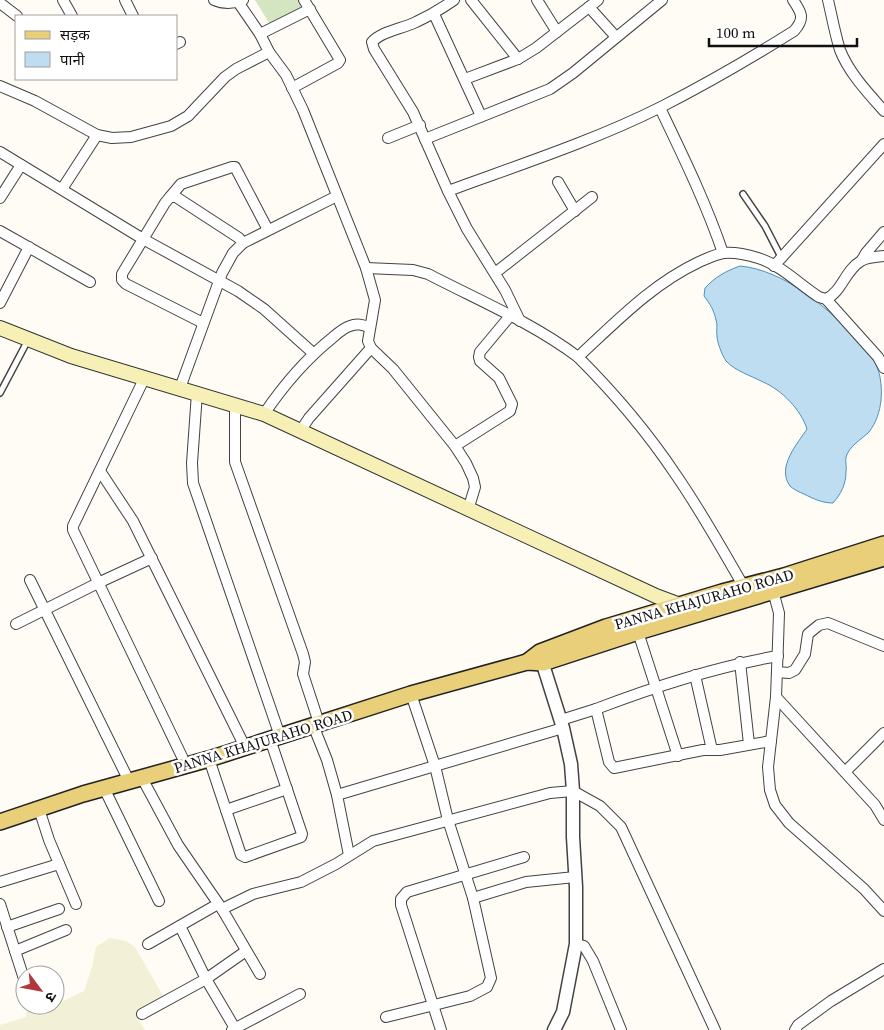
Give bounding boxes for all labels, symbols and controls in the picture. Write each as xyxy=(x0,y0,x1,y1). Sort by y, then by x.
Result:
legend xyxy=(15,15,178,80)
scale bar xyxy=(709,15,856,47)
text: 100 m xyxy=(716,22,756,43)
text: सड़क xyxy=(60,24,90,45)
text: पानी xyxy=(60,49,86,70)
street label: PANNA KHAJURAHO ROAD xyxy=(612,563,796,635)
street label: PANNA KHAJURAHO ROAD xyxy=(171,704,355,778)
north arrow xyxy=(15,965,65,1015)
text: उ xyxy=(40,988,62,1006)

